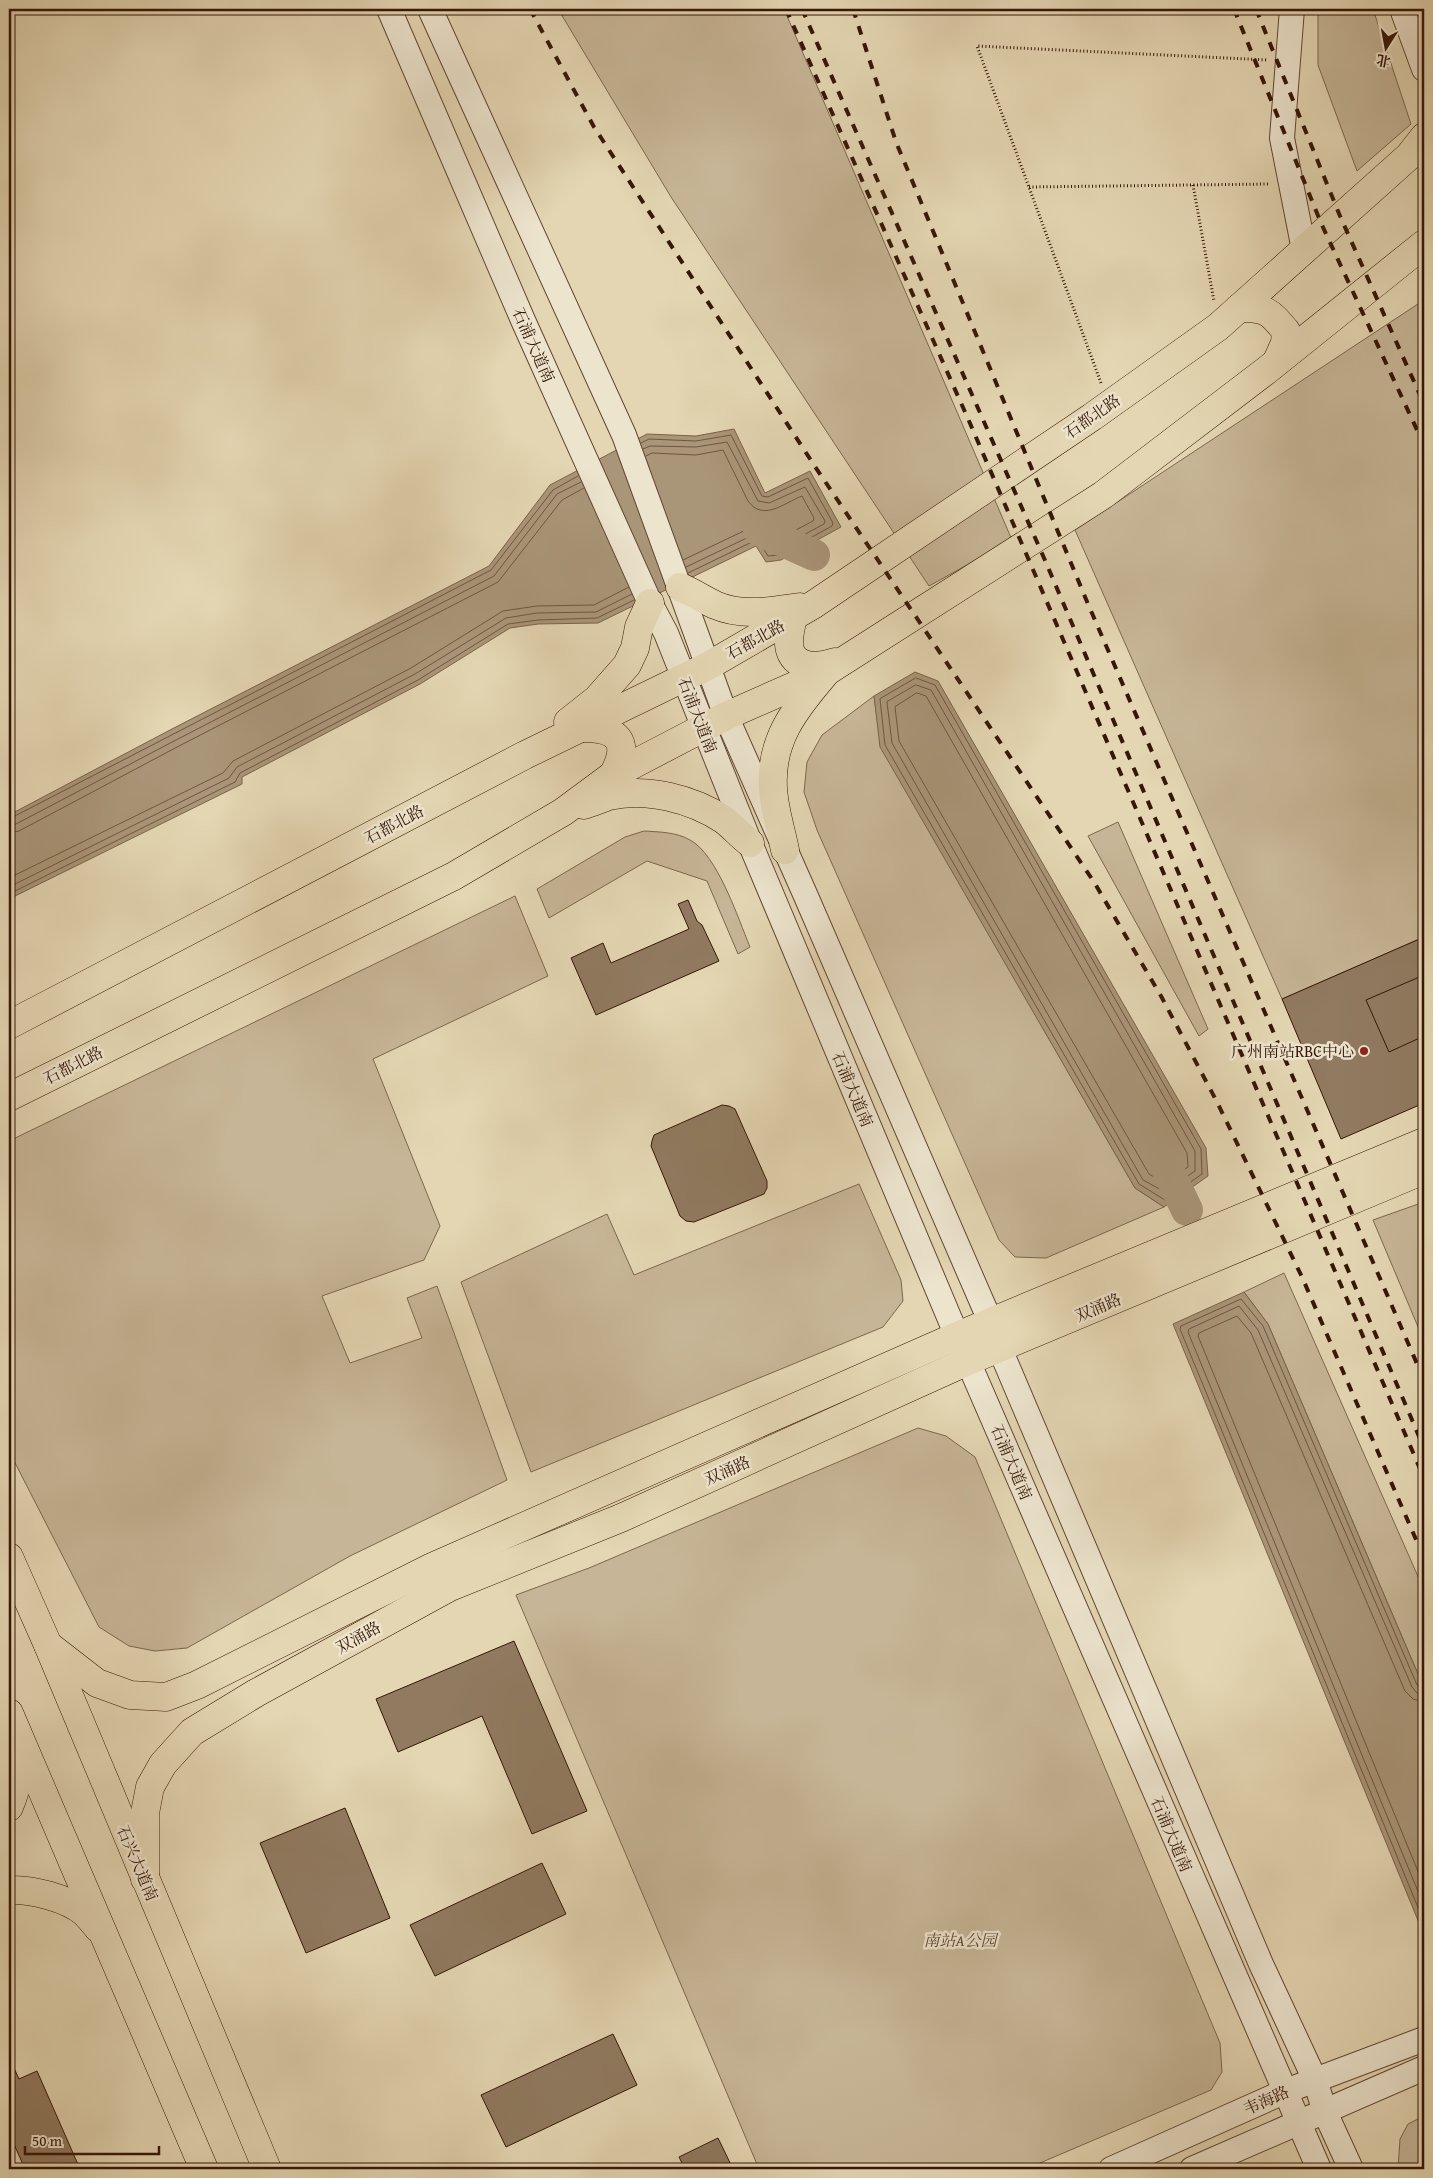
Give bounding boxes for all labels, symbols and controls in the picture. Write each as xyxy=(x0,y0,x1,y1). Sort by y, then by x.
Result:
north arrow xyxy=(1360,22,1410,72)
text: 北 xyxy=(1375,50,1392,72)
street label: 石浦大道南 xyxy=(507,304,561,386)
street label: 石都北路 xyxy=(1059,388,1125,444)
street label: 石都北路 xyxy=(721,613,789,665)
street label: 石浦大道南 xyxy=(672,673,724,757)
street label: 石都北路 xyxy=(360,798,428,850)
place label: 广州南站RBC中心 xyxy=(1231,1039,1354,1063)
street label: 石都北路 xyxy=(39,1040,107,1090)
marker: 广州南站RBC中心 xyxy=(1358,1045,1370,1057)
street label: 石浦大道南 xyxy=(826,1047,880,1131)
street label: 双涌路 xyxy=(1071,1287,1125,1327)
street label: 石浦大道南 xyxy=(985,1420,1039,1504)
street label: 双涌路 xyxy=(700,1449,754,1491)
street label: 双涌路 xyxy=(331,1615,385,1659)
street label: 石浦大道南 xyxy=(1145,1792,1199,1876)
street label: 石兴大道南 xyxy=(111,1821,165,1905)
park label: 南站A公园 xyxy=(923,1928,1000,1952)
street label: 韦海路 xyxy=(1239,2079,1293,2121)
scale bar xyxy=(25,2123,159,2155)
text: 50 m xyxy=(32,2130,63,2151)

